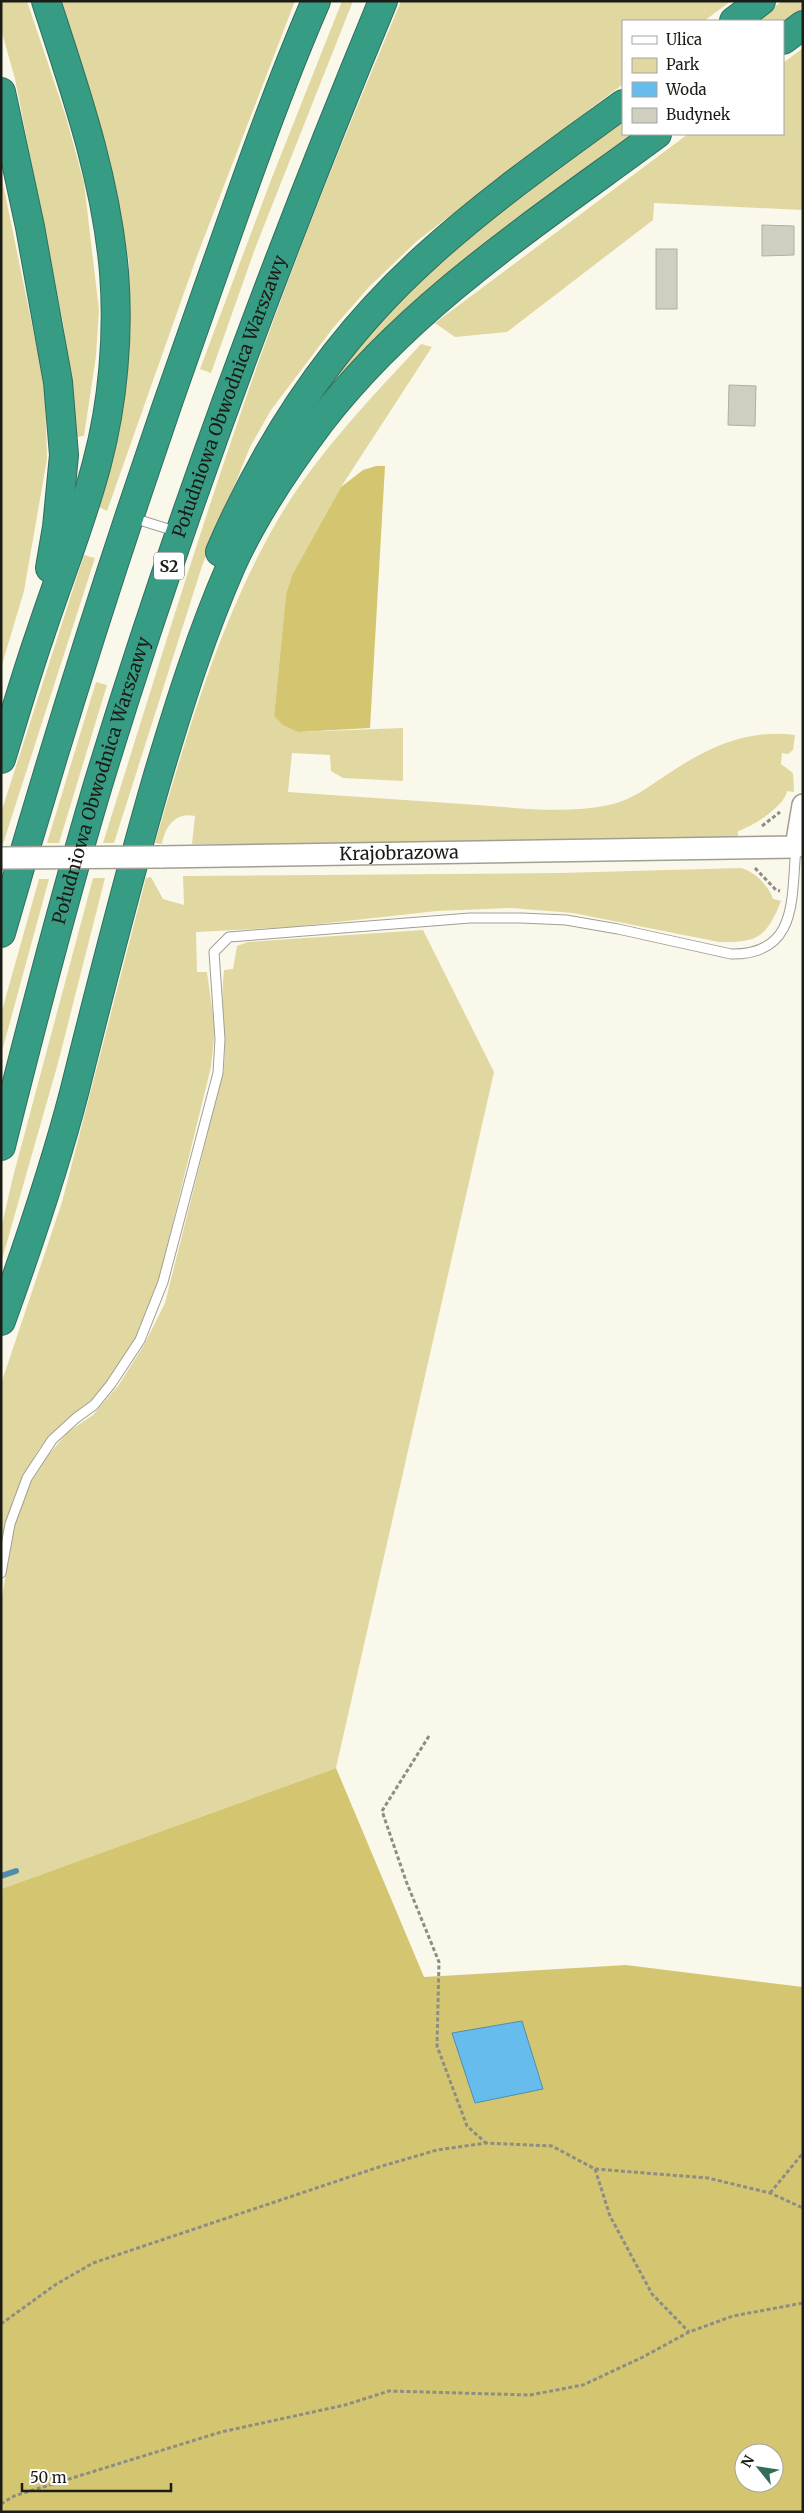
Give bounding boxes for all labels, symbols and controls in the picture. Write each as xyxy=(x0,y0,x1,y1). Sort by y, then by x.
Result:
legend xyxy=(622,20,784,135)
text: Ulica xyxy=(666,30,702,49)
text: Park xyxy=(666,55,700,74)
text: Woda xyxy=(665,80,707,99)
text: Budynek xyxy=(666,105,731,124)
street label: Południowa Obwodnica Warszawy xyxy=(167,251,291,541)
road number: S2 xyxy=(154,552,184,580)
street label: Południowa Obwodnica Warszawy xyxy=(47,633,155,927)
street label: Krajobrazowa xyxy=(339,840,459,865)
north arrow xyxy=(734,2443,784,2493)
text: N xyxy=(737,2452,758,2471)
scale bar xyxy=(22,2460,171,2492)
text: 50 m xyxy=(30,2468,67,2487)

